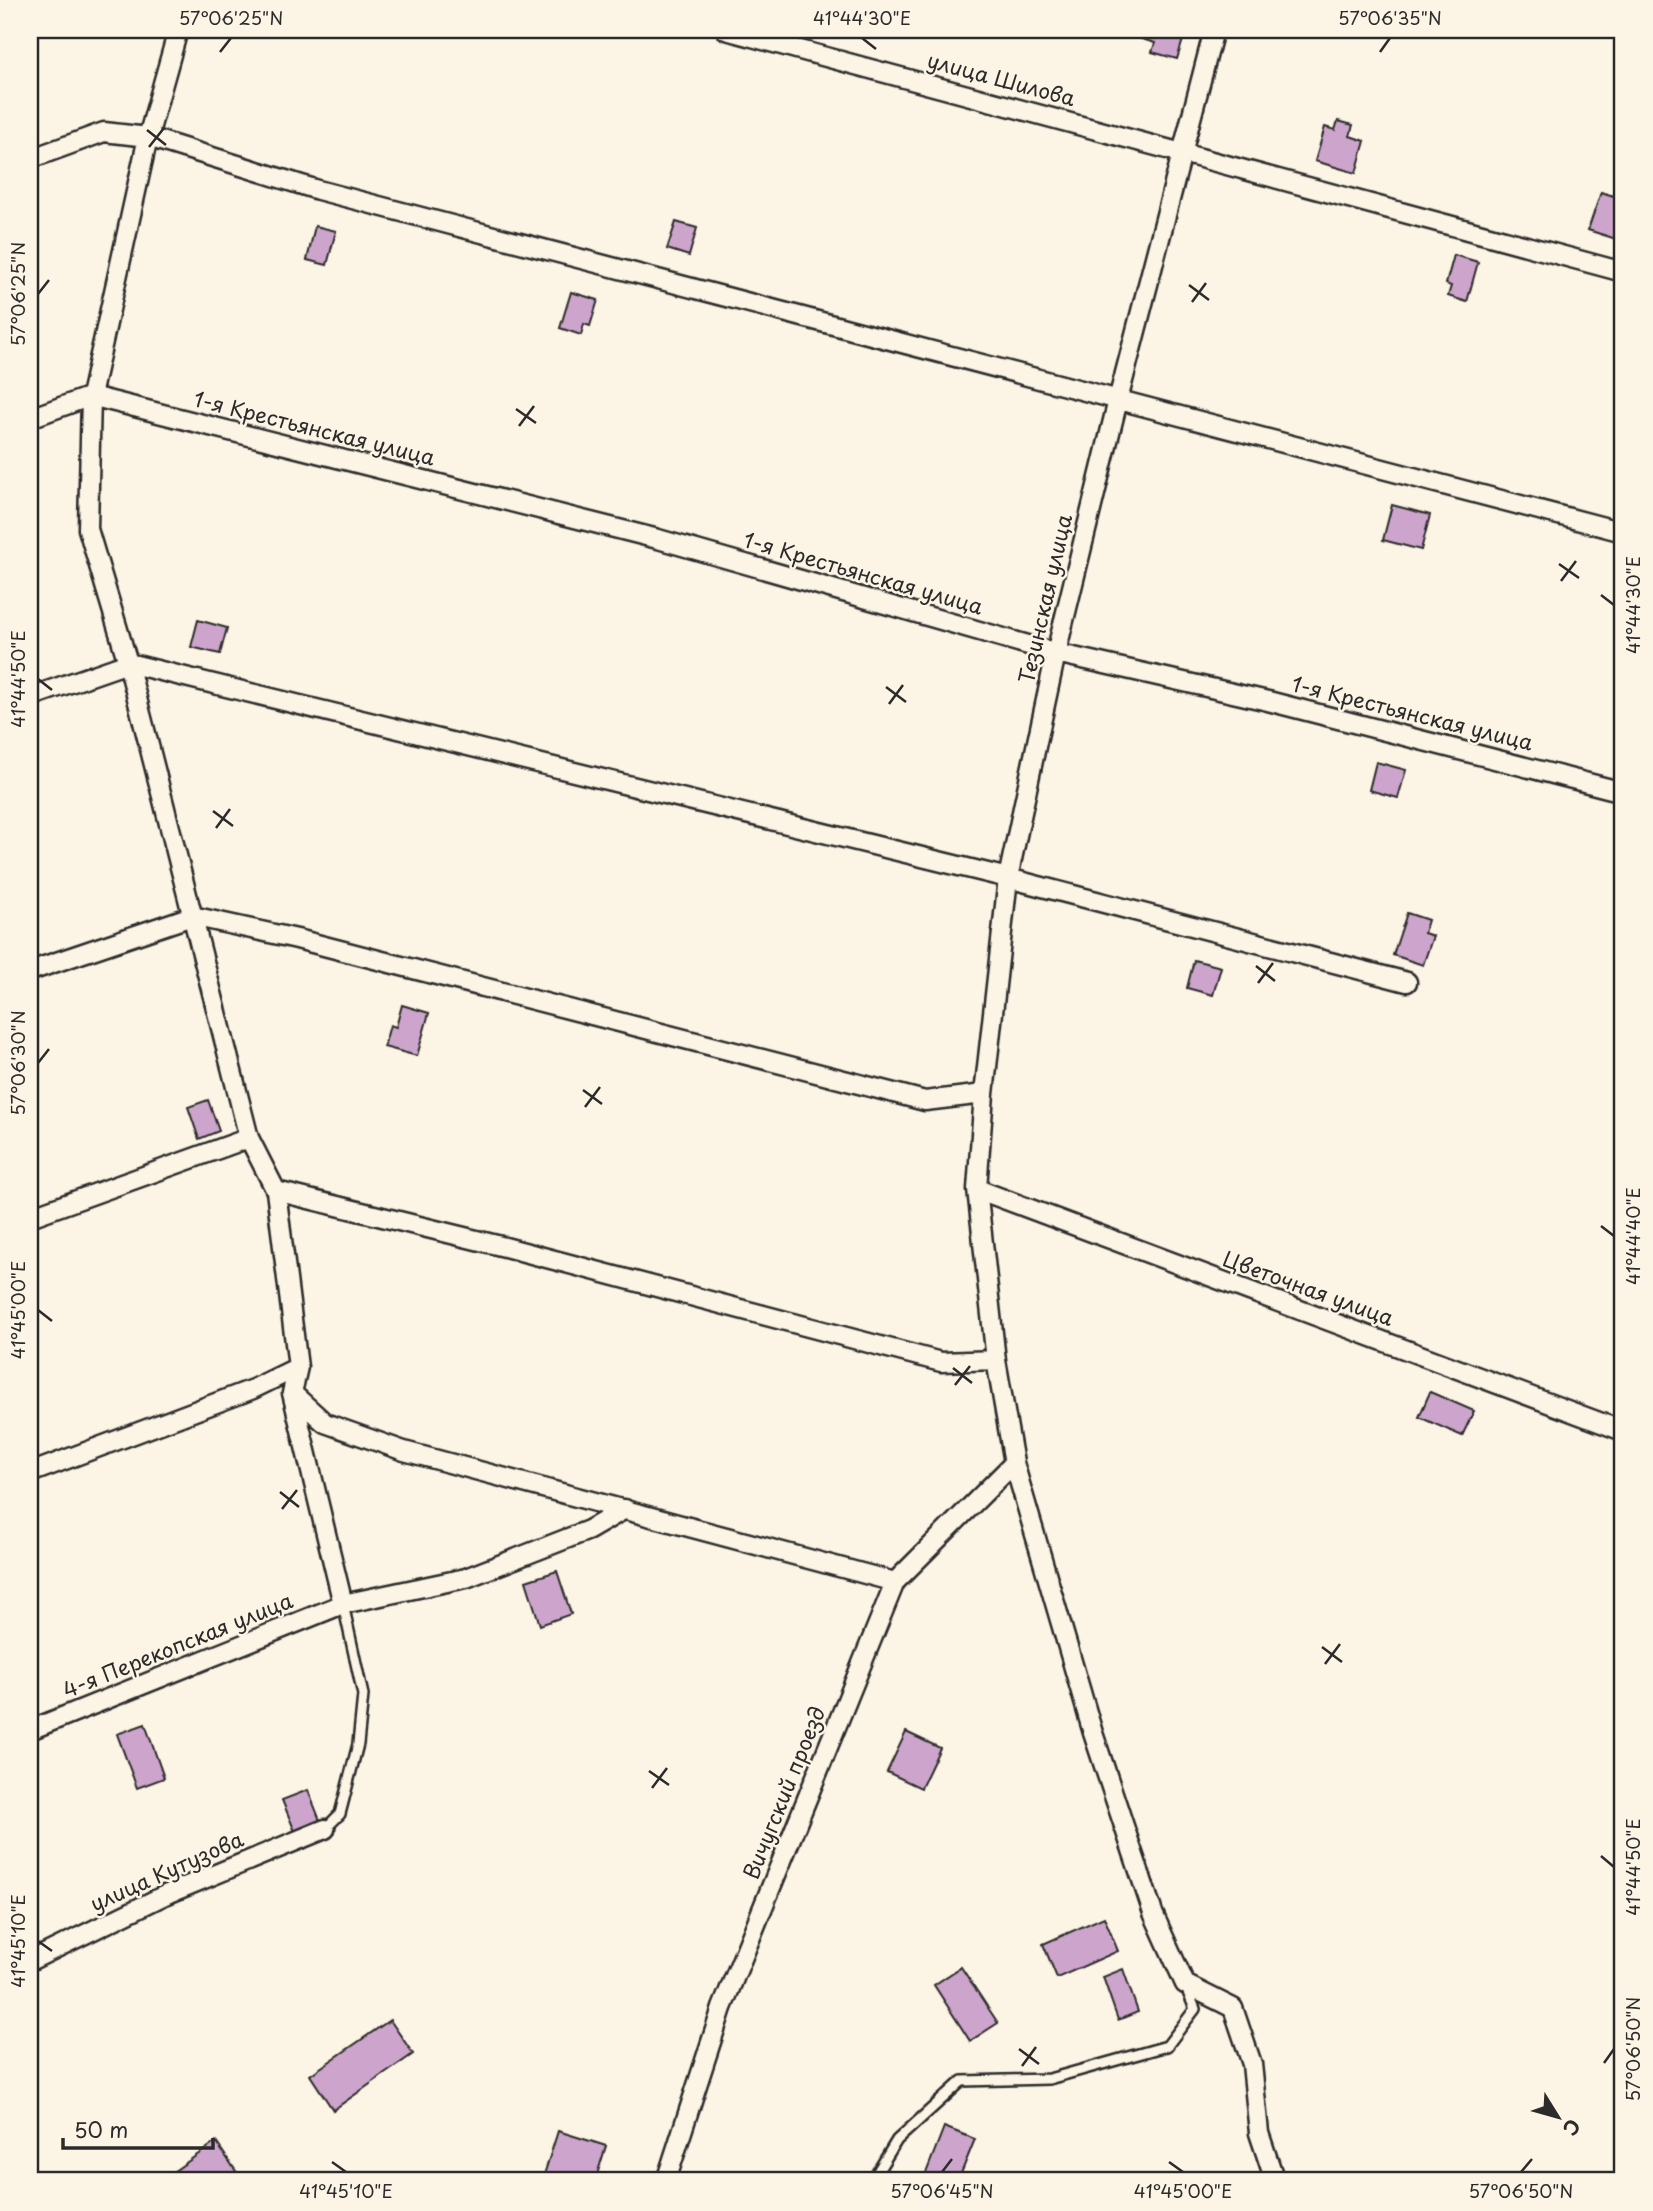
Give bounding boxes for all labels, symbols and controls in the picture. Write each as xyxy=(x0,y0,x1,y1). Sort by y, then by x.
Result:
text: 57°06'25"N xyxy=(179,4,283,31)
text: 41°44'30"E xyxy=(813,4,911,31)
text: 57°06'35"N xyxy=(1338,4,1442,31)
street label: улица Шилова xyxy=(924,43,1079,113)
text: 57°06'25"N xyxy=(4,242,31,346)
street label: 1-я Крестьянская улица xyxy=(190,382,439,473)
street label: Тезинская улица xyxy=(1009,510,1079,686)
street label: 1-я Крестьянская улица xyxy=(740,523,988,622)
text: 41°44'30"E xyxy=(1619,556,1646,654)
text: 41°44'50"E xyxy=(4,630,31,728)
street label: 1-я Крестьянская улица xyxy=(1288,667,1537,758)
text: 57°06'30"N xyxy=(4,1010,31,1116)
text: 41°44'40"E xyxy=(1619,1187,1646,1285)
street label: Цветочная улица xyxy=(1219,1241,1399,1333)
text: 41°45'00"E xyxy=(4,1261,31,1359)
street label: 4-я Перекопская улица xyxy=(57,1583,298,1705)
street label: Вичугский проезд xyxy=(734,1701,832,1884)
text: 41°44'50"E xyxy=(1619,1818,1646,1916)
street label: улица Кутузова xyxy=(84,1822,248,1918)
text: 41°45'10"E xyxy=(4,1894,31,1988)
text: 57°06'50"N xyxy=(1619,1997,1646,2101)
north arrow xyxy=(1524,2082,1594,2152)
scale bar xyxy=(63,2106,214,2150)
text: 50 m xyxy=(74,2113,128,2145)
text: С xyxy=(1557,2114,1588,2142)
text: 41°45'10"E xyxy=(299,2177,393,2204)
text: 57°06'45"N xyxy=(890,2177,994,2204)
text: 41°45'00"E xyxy=(1134,2177,1232,2204)
text: 57°06'50"N xyxy=(1469,2177,1573,2204)

